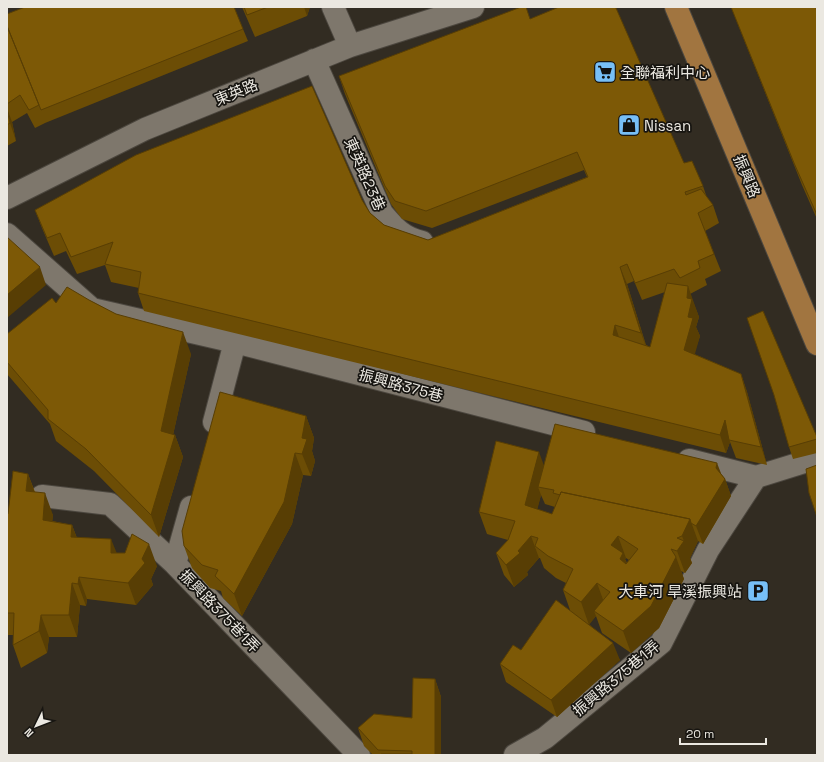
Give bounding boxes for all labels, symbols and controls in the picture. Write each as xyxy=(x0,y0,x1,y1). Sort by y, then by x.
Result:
supermarket icon: 全聯福利中心 xyxy=(592,59,618,85)
place label: 全聯福利中心 xyxy=(620,63,710,82)
street label: 東英路 xyxy=(212,75,260,109)
shop icon: Nissan xyxy=(616,112,642,138)
place label: Nissan xyxy=(644,116,691,135)
street label: 東英路23巷 xyxy=(340,134,390,214)
street label: 振興路 xyxy=(729,152,765,200)
street label: 振興路375巷 xyxy=(357,365,445,405)
street label: 振興路375巷1弄 xyxy=(176,566,264,656)
parking icon: 大車河 旱溪振興站 xyxy=(745,578,771,604)
place label: 大車河 旱溪振興站 xyxy=(618,582,742,601)
street label: 振興路375巷1弄 xyxy=(569,636,663,720)
north arrow xyxy=(16,706,56,746)
scale bar xyxy=(680,720,766,746)
text: N xyxy=(21,725,36,740)
text: 20 m xyxy=(686,726,714,742)

